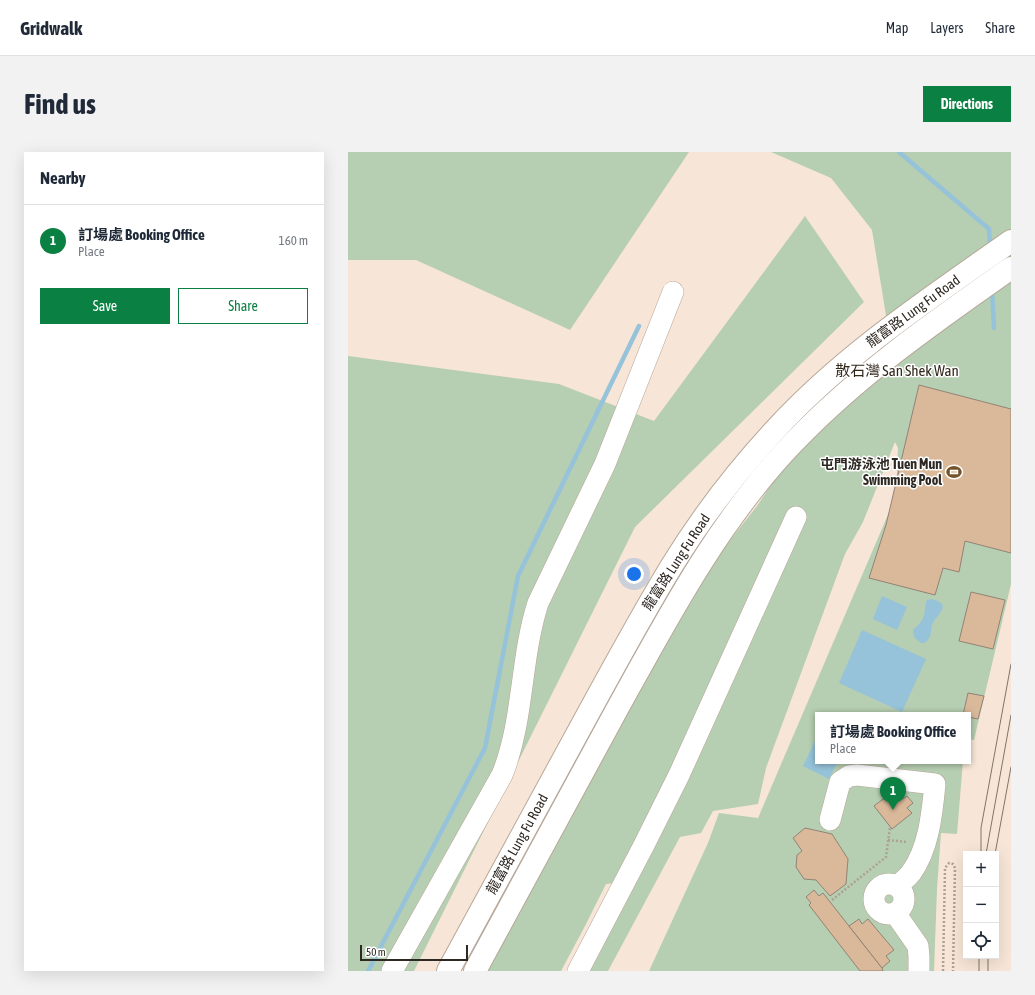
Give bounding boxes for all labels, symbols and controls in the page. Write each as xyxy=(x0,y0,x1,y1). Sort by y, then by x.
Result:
text: Gridwalk xyxy=(20,17,82,39)
text: Map xyxy=(886,20,908,36)
text: Layers xyxy=(930,20,963,36)
text: Share xyxy=(985,20,1015,36)
button: Directions xyxy=(923,86,1011,122)
text: Find us xyxy=(24,88,96,120)
text: Nearby xyxy=(40,168,86,188)
text: 訂場處 Booking Office xyxy=(78,226,205,243)
text: 1 xyxy=(50,233,56,248)
text: 160 m xyxy=(279,233,308,248)
text: Place xyxy=(78,244,105,259)
street label: 龍富路 Lung Fu Road xyxy=(863,272,963,350)
button: Save xyxy=(40,288,170,324)
button: Share xyxy=(178,288,308,324)
district label: 散石灣 San Shek Wan xyxy=(835,362,959,379)
place label: 屯門游泳池 Tuen Mun Swimming Pool xyxy=(820,456,942,488)
sports icon: 屯門游泳池 Tuen Mun Swimming Pool xyxy=(945,463,963,481)
street label: 龍富路 Lung Fu Road xyxy=(639,511,713,613)
your location xyxy=(624,564,644,584)
popup xyxy=(815,712,971,764)
text: 訂場處 Booking Office xyxy=(830,723,956,740)
text: Place xyxy=(830,741,856,756)
pin: 1 xyxy=(880,777,906,810)
street label: 龍富路 Lung Fu Road xyxy=(483,791,551,897)
map controls xyxy=(963,851,999,959)
button: + xyxy=(963,851,999,887)
button: − xyxy=(963,887,999,923)
button: locate xyxy=(963,923,999,959)
scale bar xyxy=(360,943,468,962)
text: 50 m xyxy=(366,946,386,958)

